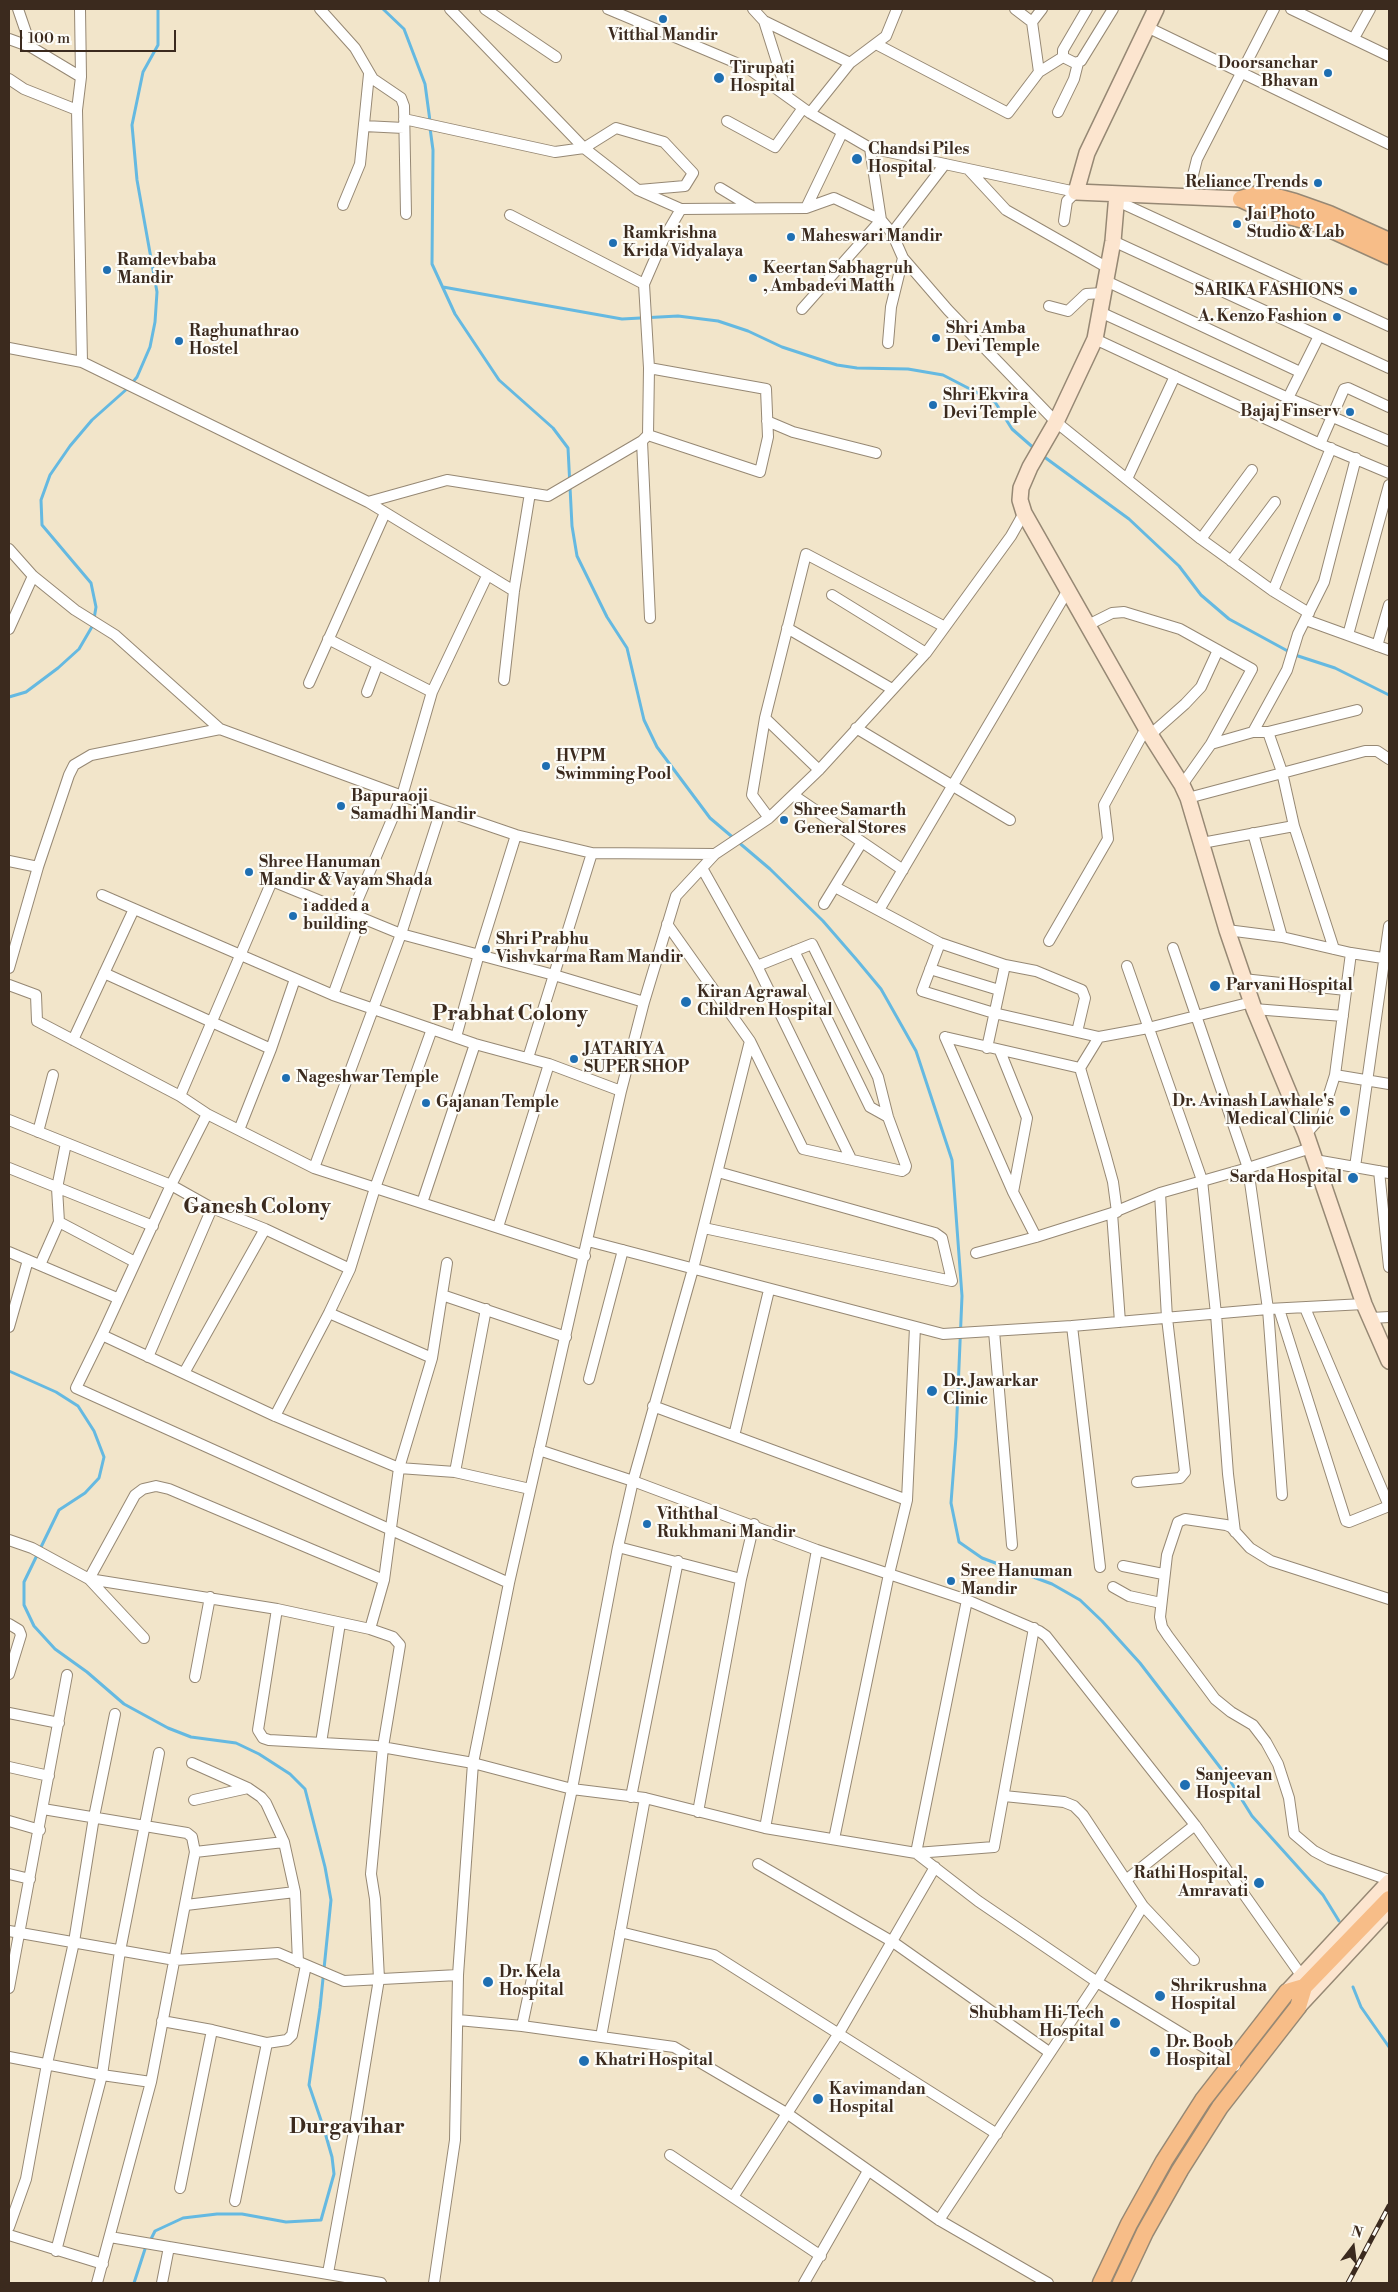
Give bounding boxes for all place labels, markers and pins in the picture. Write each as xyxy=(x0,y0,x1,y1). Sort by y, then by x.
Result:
marker: Vitthal Mandir xyxy=(657,13,669,25)
place label: Vitthal Mandir xyxy=(608,26,718,46)
place label: Doorsanchar Bhavan xyxy=(1218,54,1318,92)
place label: Tirupati Hospital xyxy=(730,59,795,97)
marker: Doorsanchar Bhavan xyxy=(1322,67,1334,79)
marker: Tirupati Hospital xyxy=(712,71,726,85)
place label: Chandsi Piles Hospital xyxy=(868,140,969,178)
marker: Chandsi Piles Hospital xyxy=(850,152,864,166)
place label: Reliance Trends xyxy=(1185,173,1308,193)
marker: Reliance Trends xyxy=(1312,177,1324,189)
place label: Jai Photo Studio & Lab xyxy=(1247,205,1345,243)
marker: Jai Photo Studio & Lab xyxy=(1231,218,1243,230)
place label: Ramkrishna Krida Vidyalaya xyxy=(623,224,743,262)
place label: Maheswari Mandir xyxy=(801,227,943,247)
marker: Maheswari Mandir xyxy=(785,231,797,243)
marker: Ramkrishna Krida Vidyalaya xyxy=(607,237,619,249)
place label: Ramdevbaba Mandir xyxy=(117,251,216,289)
place label: Keertan Sabhagruh , Ambadevi Matth xyxy=(763,259,913,297)
marker: Ramdevbaba Mandir xyxy=(101,264,113,276)
marker: Keertan Sabhagruh , Ambadevi Matth xyxy=(747,272,759,284)
place label: SARIKA FASHIONS xyxy=(1195,281,1343,301)
marker: SARIKA FASHIONS xyxy=(1347,285,1359,297)
place label: A. Kenzo Fashion xyxy=(1198,307,1327,327)
marker: A. Kenzo Fashion xyxy=(1331,311,1343,323)
place label: Shri Amba Devi Temple xyxy=(946,319,1040,357)
place label: Raghunathrao Hostel xyxy=(189,322,299,360)
marker: Shri Amba Devi Temple xyxy=(930,332,942,344)
marker: Raghunathrao Hostel xyxy=(173,335,185,347)
place label: Shri Ekvira Devi Temple xyxy=(943,386,1037,424)
marker: Shri Ekvira Devi Temple xyxy=(927,399,939,411)
place label: Bajaj Finserv xyxy=(1240,402,1340,422)
marker: Bajaj Finserv xyxy=(1344,406,1356,418)
place label: HVPM Swimming Pool xyxy=(556,747,671,785)
marker: HVPM Swimming Pool xyxy=(540,760,552,772)
place label: Bapuraoji Samadhi Mandir xyxy=(351,787,476,825)
marker: Bapuraoji Samadhi Mandir xyxy=(335,800,347,812)
place label: Shree Samarth General Stores xyxy=(794,801,906,839)
marker: Shree Samarth General Stores xyxy=(778,814,790,826)
place label: Shree Hanuman Mandir & Vayam Shada xyxy=(259,853,432,891)
marker: Shree Hanuman Mandir & Vayam Shada xyxy=(243,866,255,878)
place label: i added a building xyxy=(303,897,369,935)
marker: i added a building xyxy=(287,910,299,922)
place label: Shri Prabhu Vishvkarma Ram Mandir xyxy=(496,930,683,968)
marker: Shri Prabhu Vishvkarma Ram Mandir xyxy=(480,943,492,955)
place label: Parvani Hospital xyxy=(1226,976,1353,996)
marker: Parvani Hospital xyxy=(1208,979,1222,993)
place label: Kiran Agrawal Children Hospital xyxy=(697,983,832,1021)
marker: Kiran Agrawal Children Hospital xyxy=(679,995,693,1009)
place label: JATARIYA SUPER SHOP xyxy=(584,1040,689,1078)
marker: JATARIYA SUPER SHOP xyxy=(568,1053,580,1065)
place label: Nageshwar Temple xyxy=(296,1068,439,1088)
marker: Nageshwar Temple xyxy=(280,1072,292,1084)
place label: Dr. Avinash Lawhale's Medical Clinic xyxy=(1172,1092,1334,1130)
place label: Gajanan Temple xyxy=(436,1093,559,1113)
marker: Gajanan Temple xyxy=(420,1097,432,1109)
marker: Dr. Avinash Lawhale's Medical Clinic xyxy=(1338,1104,1352,1118)
place label: Sarda Hospital xyxy=(1230,1168,1342,1188)
marker: Sarda Hospital xyxy=(1346,1171,1360,1185)
place label: Dr. Jawarkar Clinic xyxy=(943,1372,1039,1410)
marker: Dr. Jawarkar Clinic xyxy=(925,1384,939,1398)
place label: Viththal Rukhmani Mandir xyxy=(657,1505,796,1543)
marker: Viththal Rukhmani Mandir xyxy=(641,1518,653,1530)
place label: Sree Hanuman Mandir xyxy=(961,1562,1072,1600)
marker: Sree Hanuman Mandir xyxy=(945,1575,957,1587)
place label: Sanjeevan Hospital xyxy=(1196,1766,1272,1804)
marker: Sanjeevan Hospital xyxy=(1178,1778,1192,1792)
place label: Rathi Hospital, Amravati xyxy=(1134,1864,1248,1902)
marker: Rathi Hospital, Amravati xyxy=(1252,1876,1266,1890)
place label: Dr. Kela Hospital xyxy=(499,1963,564,2001)
marker: Dr. Kela Hospital xyxy=(481,1975,495,1989)
place label: Shrikrushna Hospital xyxy=(1171,1977,1267,2015)
marker: Shrikrushna Hospital xyxy=(1153,1989,1167,2003)
place label: Shubham Hi-Tech Hospital xyxy=(969,2004,1104,2042)
marker: Shubham Hi-Tech Hospital xyxy=(1108,2016,1122,2030)
place label: Dr. Boob Hospital xyxy=(1166,2033,1233,2071)
marker: Dr. Boob Hospital xyxy=(1148,2045,1162,2059)
place label: Khatri Hospital xyxy=(595,2051,713,2071)
marker: Khatri Hospital xyxy=(577,2054,591,2068)
place label: Kavimandan Hospital xyxy=(829,2080,926,2118)
marker: Kavimandan Hospital xyxy=(811,2092,825,2106)

